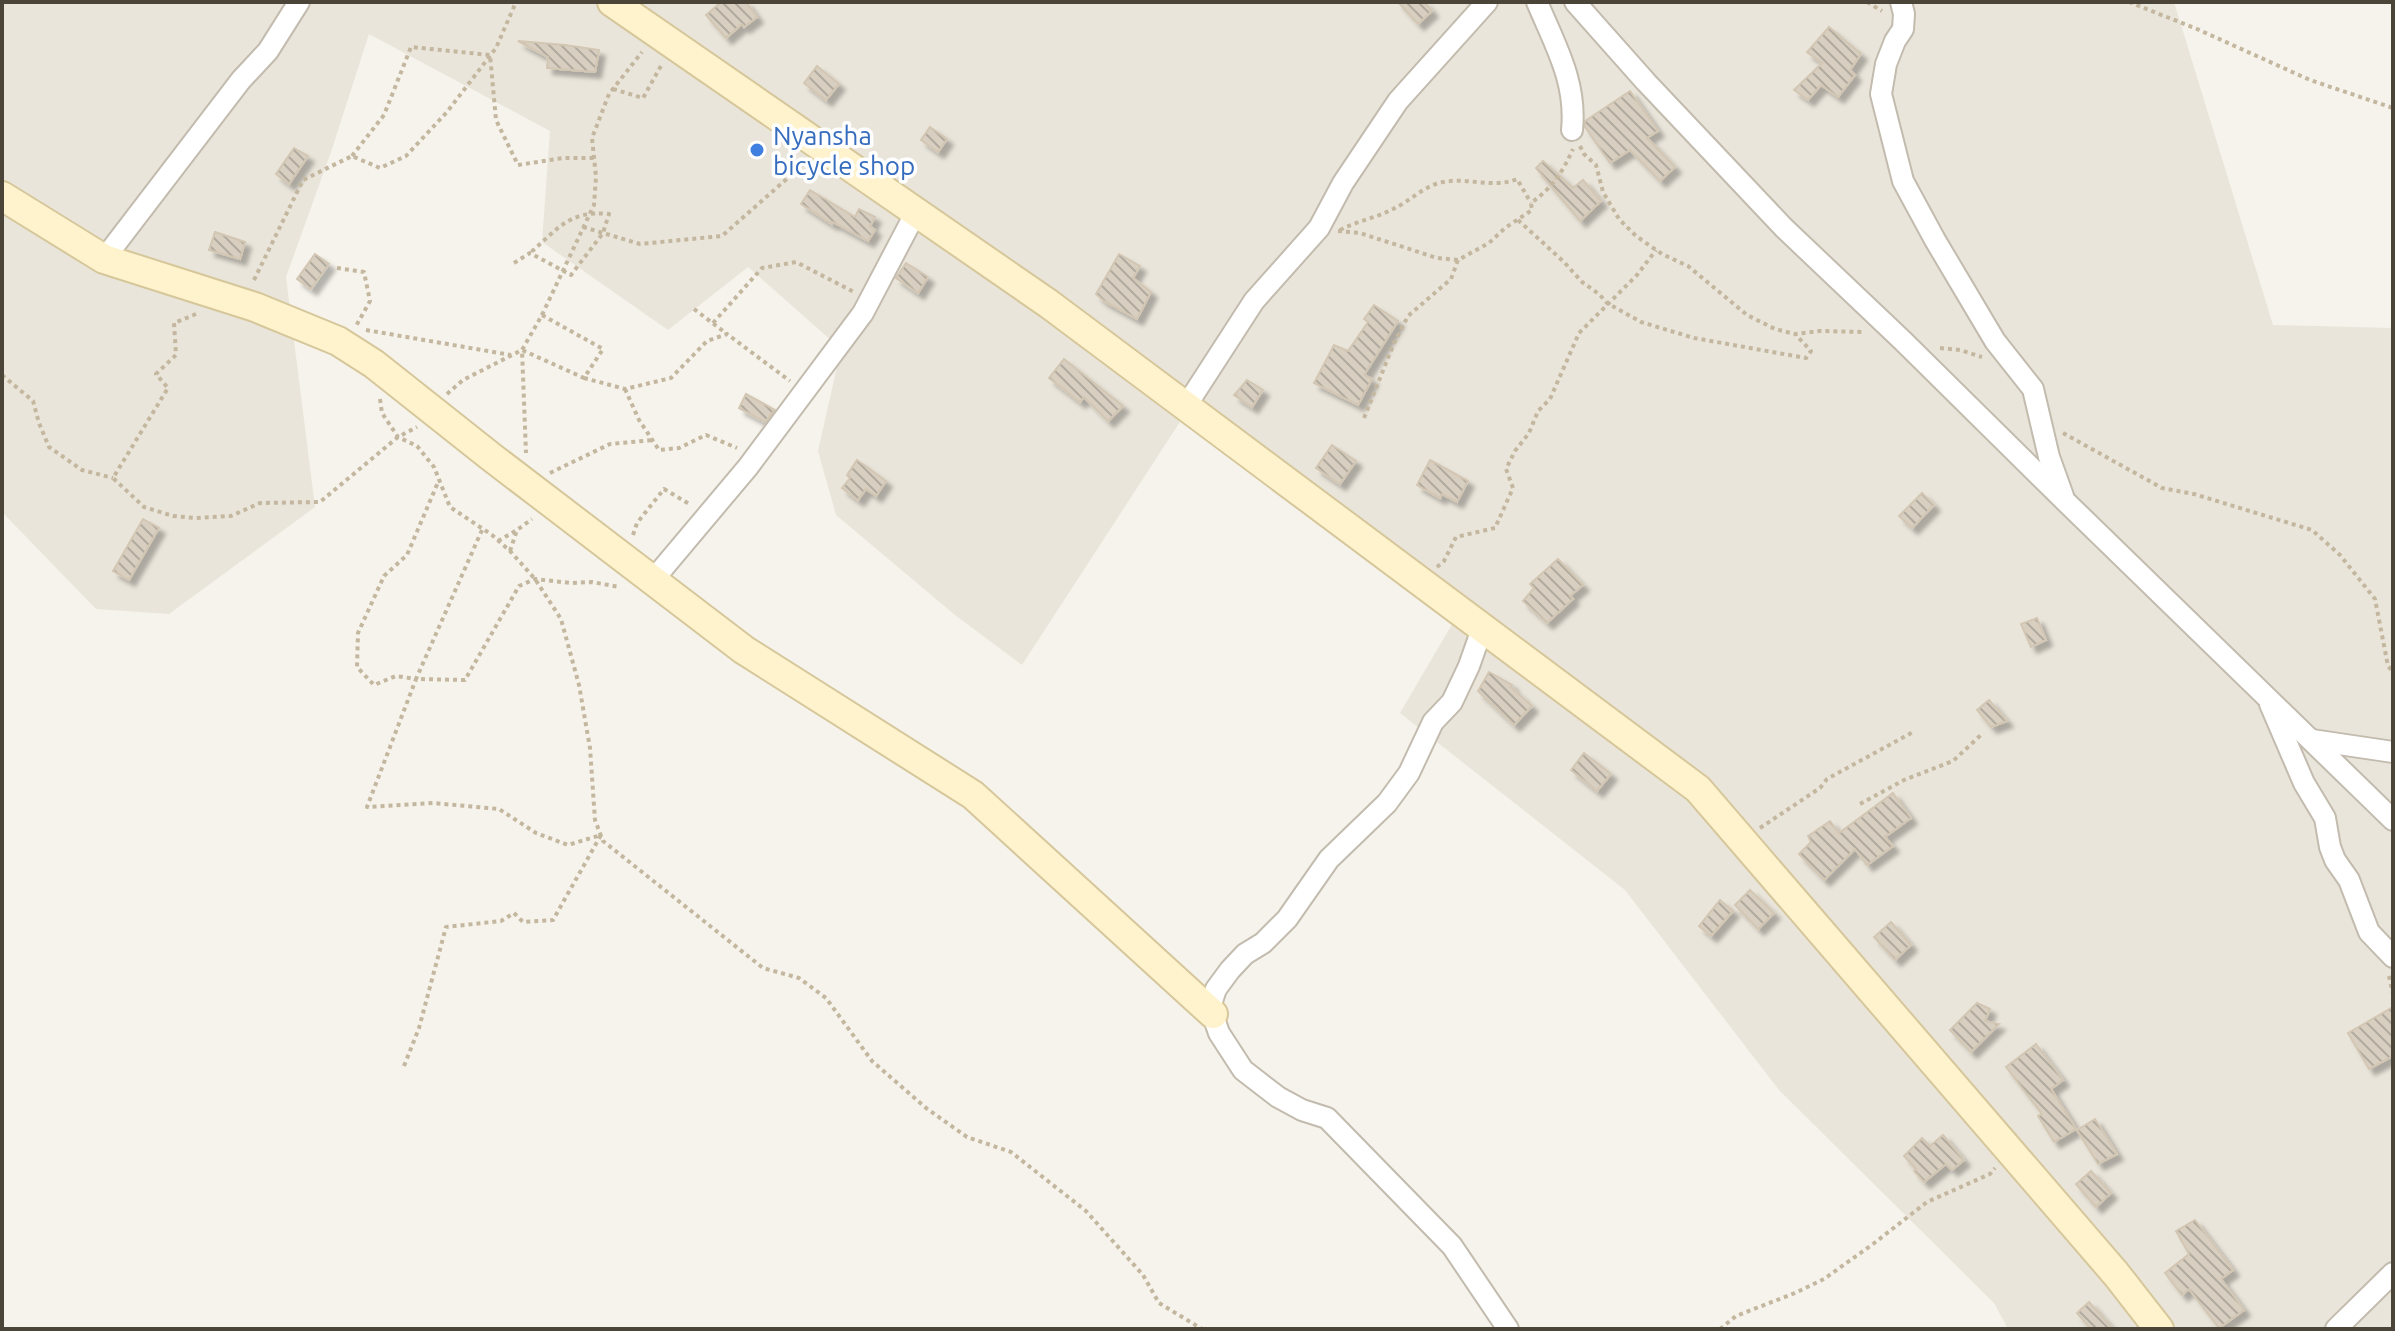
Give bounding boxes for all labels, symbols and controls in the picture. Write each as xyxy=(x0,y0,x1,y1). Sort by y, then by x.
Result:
place label: Nyansha bicycle shop xyxy=(773,121,915,180)
marker: Nyansha bicycle shop xyxy=(748,141,766,159)

